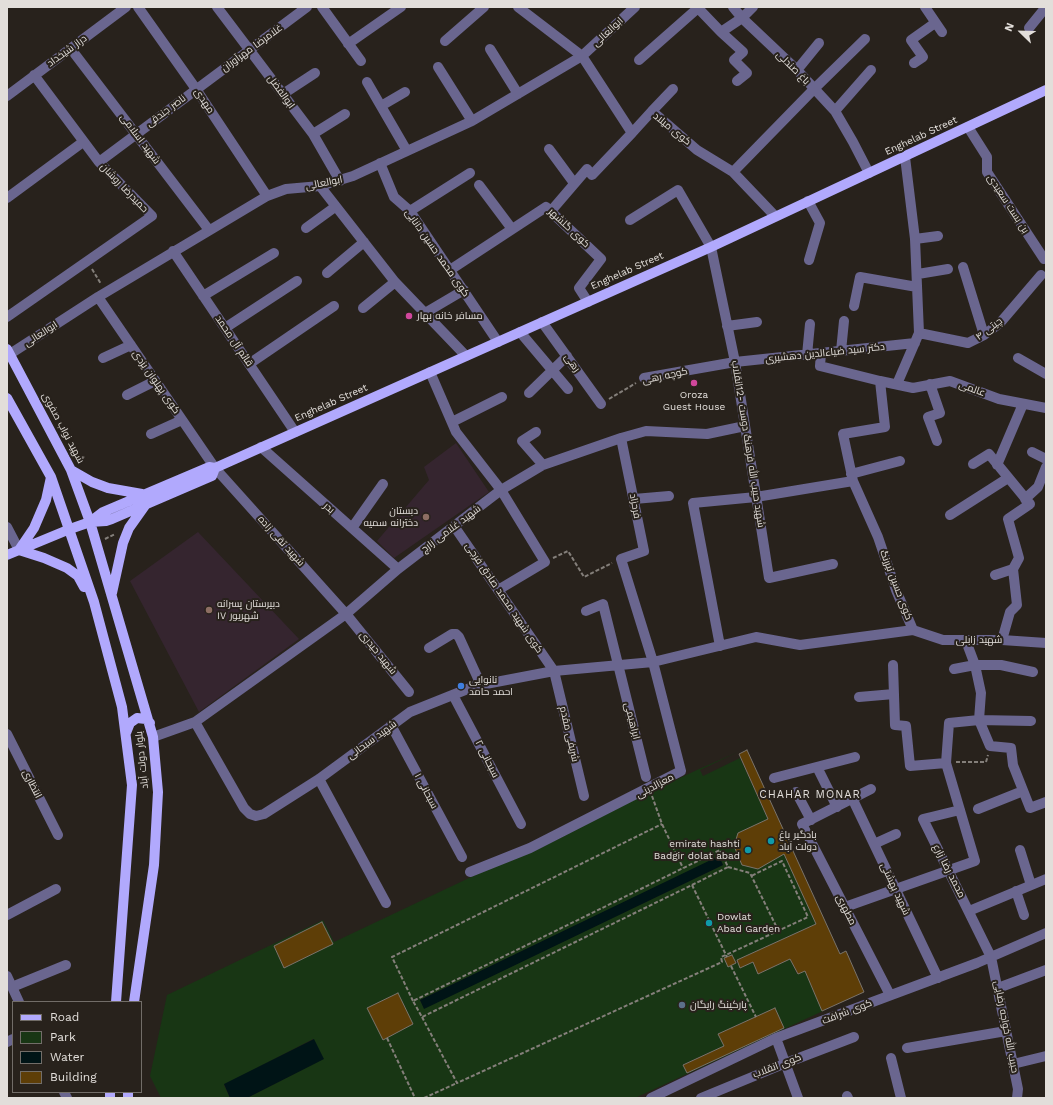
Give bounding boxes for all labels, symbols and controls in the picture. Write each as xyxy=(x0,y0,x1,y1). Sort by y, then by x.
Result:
north arrow xyxy=(1001,12,1041,52)
street label: ابوالعالی xyxy=(590,15,626,49)
text: N xyxy=(1002,21,1017,33)
street label: غلامرضا مهرآوران xyxy=(219,22,285,74)
street label: دراز شیخداد xyxy=(45,33,89,69)
street label: باغ صندلی xyxy=(774,49,812,87)
street label: ابوالفضل xyxy=(265,73,297,111)
street label: مهدی xyxy=(191,86,217,116)
street label: ناصر جندقی xyxy=(144,92,188,130)
street label: کوی میلاد xyxy=(651,110,693,148)
street label: شهید اسلامی xyxy=(117,112,163,166)
street label: Enghelab Street xyxy=(883,114,959,158)
street label: حمیدرضا روشان xyxy=(98,161,150,215)
street label: بن بست سعیدی xyxy=(985,172,1031,236)
street label: ابوالعالی xyxy=(304,174,344,192)
street label: کوی گلشهر xyxy=(546,206,592,250)
street label: کوی محمد حسین دانایی xyxy=(402,207,472,299)
street label: Enghelab Street xyxy=(589,250,665,292)
place label: مسافر خانه بهار xyxy=(417,310,483,322)
marker: مسافر خانه بهار xyxy=(404,311,414,321)
street label: قائم آل محمد xyxy=(213,313,255,369)
street label: چیتی ۴ xyxy=(973,315,1005,343)
street label: ابوالعالی xyxy=(22,319,60,349)
street label: دکتر سید ضیاءالدین دهشیری xyxy=(765,341,885,365)
street label: کوی پهلوان یزدی xyxy=(130,348,182,416)
street label: رهی xyxy=(561,352,583,374)
street label: شهید حبیب الله فرهنگ دوست -12انقلاب xyxy=(729,360,767,528)
street label: کوچه رهی xyxy=(641,365,689,387)
marker: Oroza Guest House xyxy=(689,378,699,388)
street label: عالمی xyxy=(957,379,987,399)
street label: Enghelab Street xyxy=(293,382,369,424)
place label: Oroza Guest House xyxy=(663,389,725,412)
street label: شهید نواب صفوی xyxy=(39,391,87,465)
street label: فرحزاد xyxy=(627,493,643,519)
street label: بدر xyxy=(321,500,337,516)
street label: شهید غلامی زارچ xyxy=(419,503,483,555)
place label: دبستان دخترانه سمیه xyxy=(363,505,418,528)
marker: دبستان دخترانه سمیه xyxy=(421,512,431,522)
street label: شهید تقی زاده xyxy=(255,513,307,569)
street label: کوی شهید محمد صادق فرجی xyxy=(463,541,545,655)
street label: کوی حسین تیررنگ xyxy=(877,548,915,622)
place label: دبیرستان پسرانه ۱۷ شهریور xyxy=(217,598,280,622)
marker: دبیرستان پسرانه ۱۷ شهریور xyxy=(204,605,214,615)
street label: شهید حیدری xyxy=(357,629,399,677)
street label: شهید زابلی xyxy=(956,634,1002,646)
place label: نانوایی احمد حامد xyxy=(469,674,513,698)
marker: نانوایی احمد حامد xyxy=(456,681,466,691)
street label: ابراهیمی xyxy=(622,701,642,741)
street label: شریفی مقدم xyxy=(557,705,581,763)
street label: شهید سبحانی xyxy=(345,718,399,762)
street label: بلوار دولت آباد xyxy=(133,731,151,789)
street label: سبحانی ۲ xyxy=(472,738,502,780)
street label: انتظاری xyxy=(20,768,44,800)
street label: سبحانی ۱ xyxy=(412,771,440,811)
street label: معزالدینی xyxy=(634,771,676,801)
district label: CHAHAR MONAR xyxy=(759,788,861,802)
place label: بادگیر باغ دولت آباد xyxy=(779,829,817,852)
marker: بادگیر باغ دولت آباد xyxy=(766,836,776,846)
place label: emirate hashti Badgir dolat abad xyxy=(654,838,740,862)
street label: محمد رضا زارع xyxy=(930,842,968,900)
marker: emirate hashti Badgir dolat abad xyxy=(743,845,753,855)
street label: شهید بهشتی xyxy=(878,861,912,917)
street label: مطهری xyxy=(833,893,859,927)
place label: Dowlat Abad Garden xyxy=(717,911,780,934)
marker: Dowlat Abad Garden xyxy=(704,918,714,928)
street label: حبیب الله خواجه رضایی xyxy=(991,980,1021,1074)
street label: کوی شرافت xyxy=(820,997,874,1027)
place label: پارکینگ رایگان xyxy=(690,999,747,1011)
marker: پارکینگ رایگان xyxy=(677,1000,687,1010)
legend xyxy=(12,1001,142,1093)
text: Road xyxy=(50,1010,79,1024)
text: Park xyxy=(50,1030,76,1044)
text: Water xyxy=(50,1050,84,1064)
street label: کوی انقلاب xyxy=(751,1051,803,1081)
text: Building xyxy=(50,1070,97,1084)

